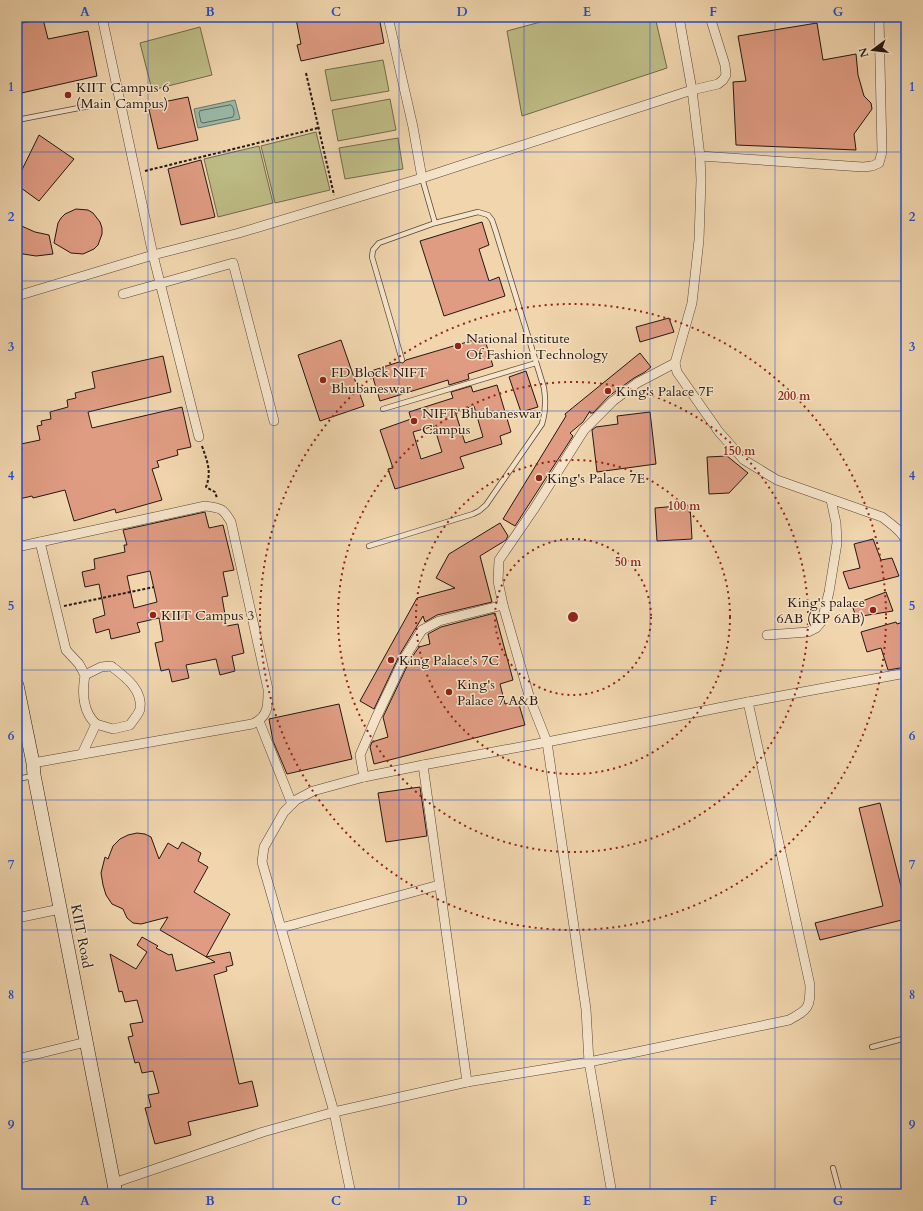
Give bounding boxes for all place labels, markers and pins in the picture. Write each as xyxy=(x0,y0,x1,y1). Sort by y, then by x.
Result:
place label: KIIT Campus 6 (Main Campus) xyxy=(76,78,169,113)
marker: KIIT Campus 6 (Main Campus) xyxy=(63,90,73,100)
place label: National Institute Of Fashion Technology xyxy=(466,329,609,364)
marker: National Institute Of Fashion Technology xyxy=(453,341,463,351)
place label: FD Block NIFT Bhubaneswar xyxy=(331,363,427,398)
marker: FD Block NIFT Bhubaneswar xyxy=(318,375,328,385)
place label: King's Palace 7F xyxy=(616,382,713,401)
marker: King's Palace 7F xyxy=(603,386,613,396)
place label: NIFT Bhubaneswar Campus xyxy=(422,404,541,439)
marker: NIFT Bhubaneswar Campus xyxy=(409,416,419,426)
place label: King's Palace 7E xyxy=(547,469,645,488)
marker: King's Palace 7E xyxy=(534,473,544,483)
place label: King's palace 6AB (KP 6AB) xyxy=(777,593,865,628)
marker: King's palace 6AB (KP 6AB) xyxy=(868,605,878,615)
place label: KIIT Campus 3 xyxy=(161,606,254,625)
marker: KIIT Campus 3 xyxy=(148,610,158,620)
centre of rings xyxy=(566,610,580,624)
place label: King Palace's 7C xyxy=(399,651,499,670)
marker: King Palace's 7C xyxy=(386,655,396,665)
place label: King's Palace 7 A&B xyxy=(457,675,538,710)
marker: King's Palace 7 A&B xyxy=(444,687,454,697)

